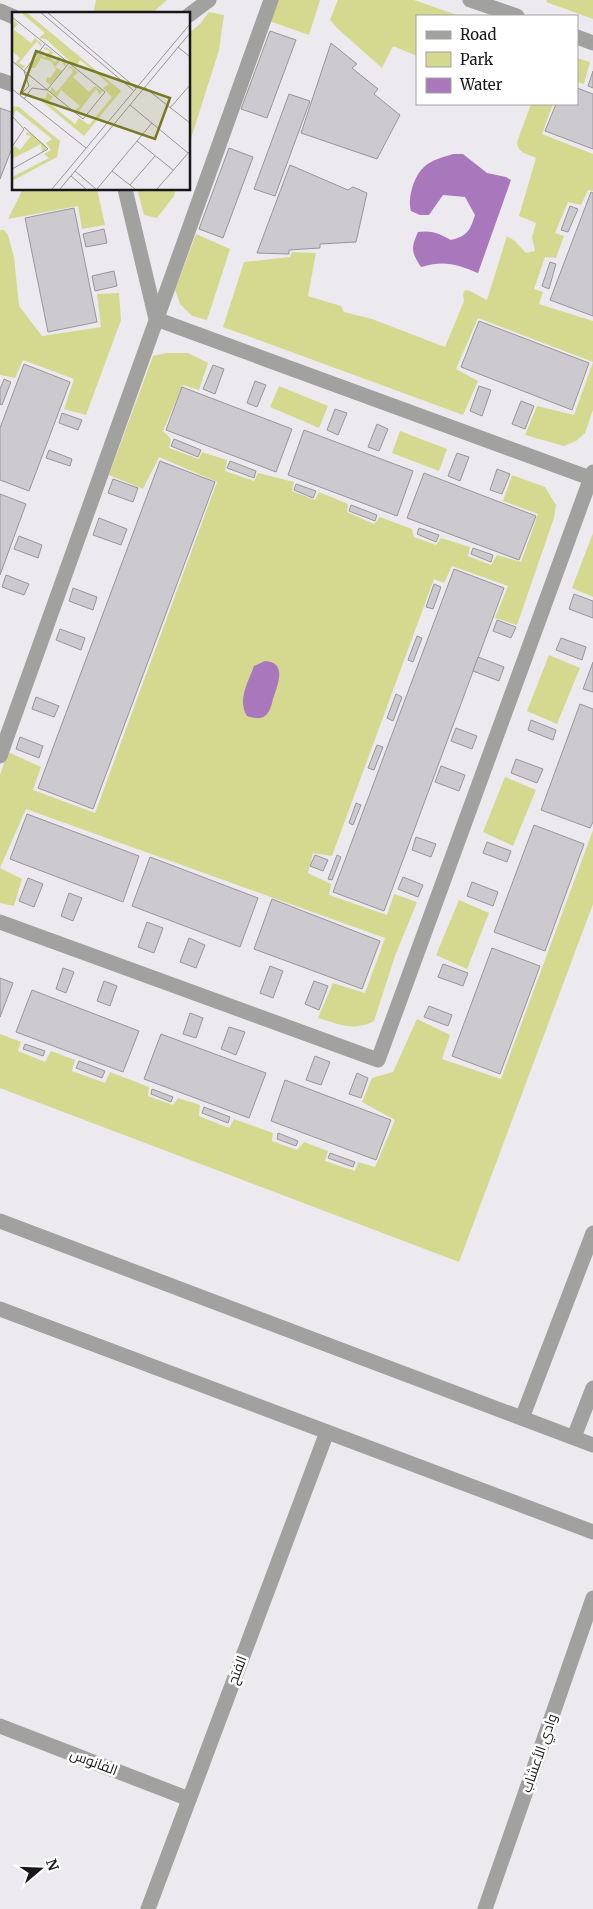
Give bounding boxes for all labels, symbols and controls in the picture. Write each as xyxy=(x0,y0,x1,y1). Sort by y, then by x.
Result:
inset map xyxy=(12,12,190,190)
legend xyxy=(416,15,578,105)
text: Road xyxy=(460,25,496,44)
text: Park xyxy=(460,50,494,69)
text: Water xyxy=(459,75,503,94)
street label: الفتح xyxy=(223,1653,251,1687)
street label: وادي الأعشاب xyxy=(517,1711,564,1796)
street label: الفانوس xyxy=(68,1745,120,1779)
north arrow xyxy=(15,1844,65,1894)
text: N xyxy=(42,1857,63,1873)

